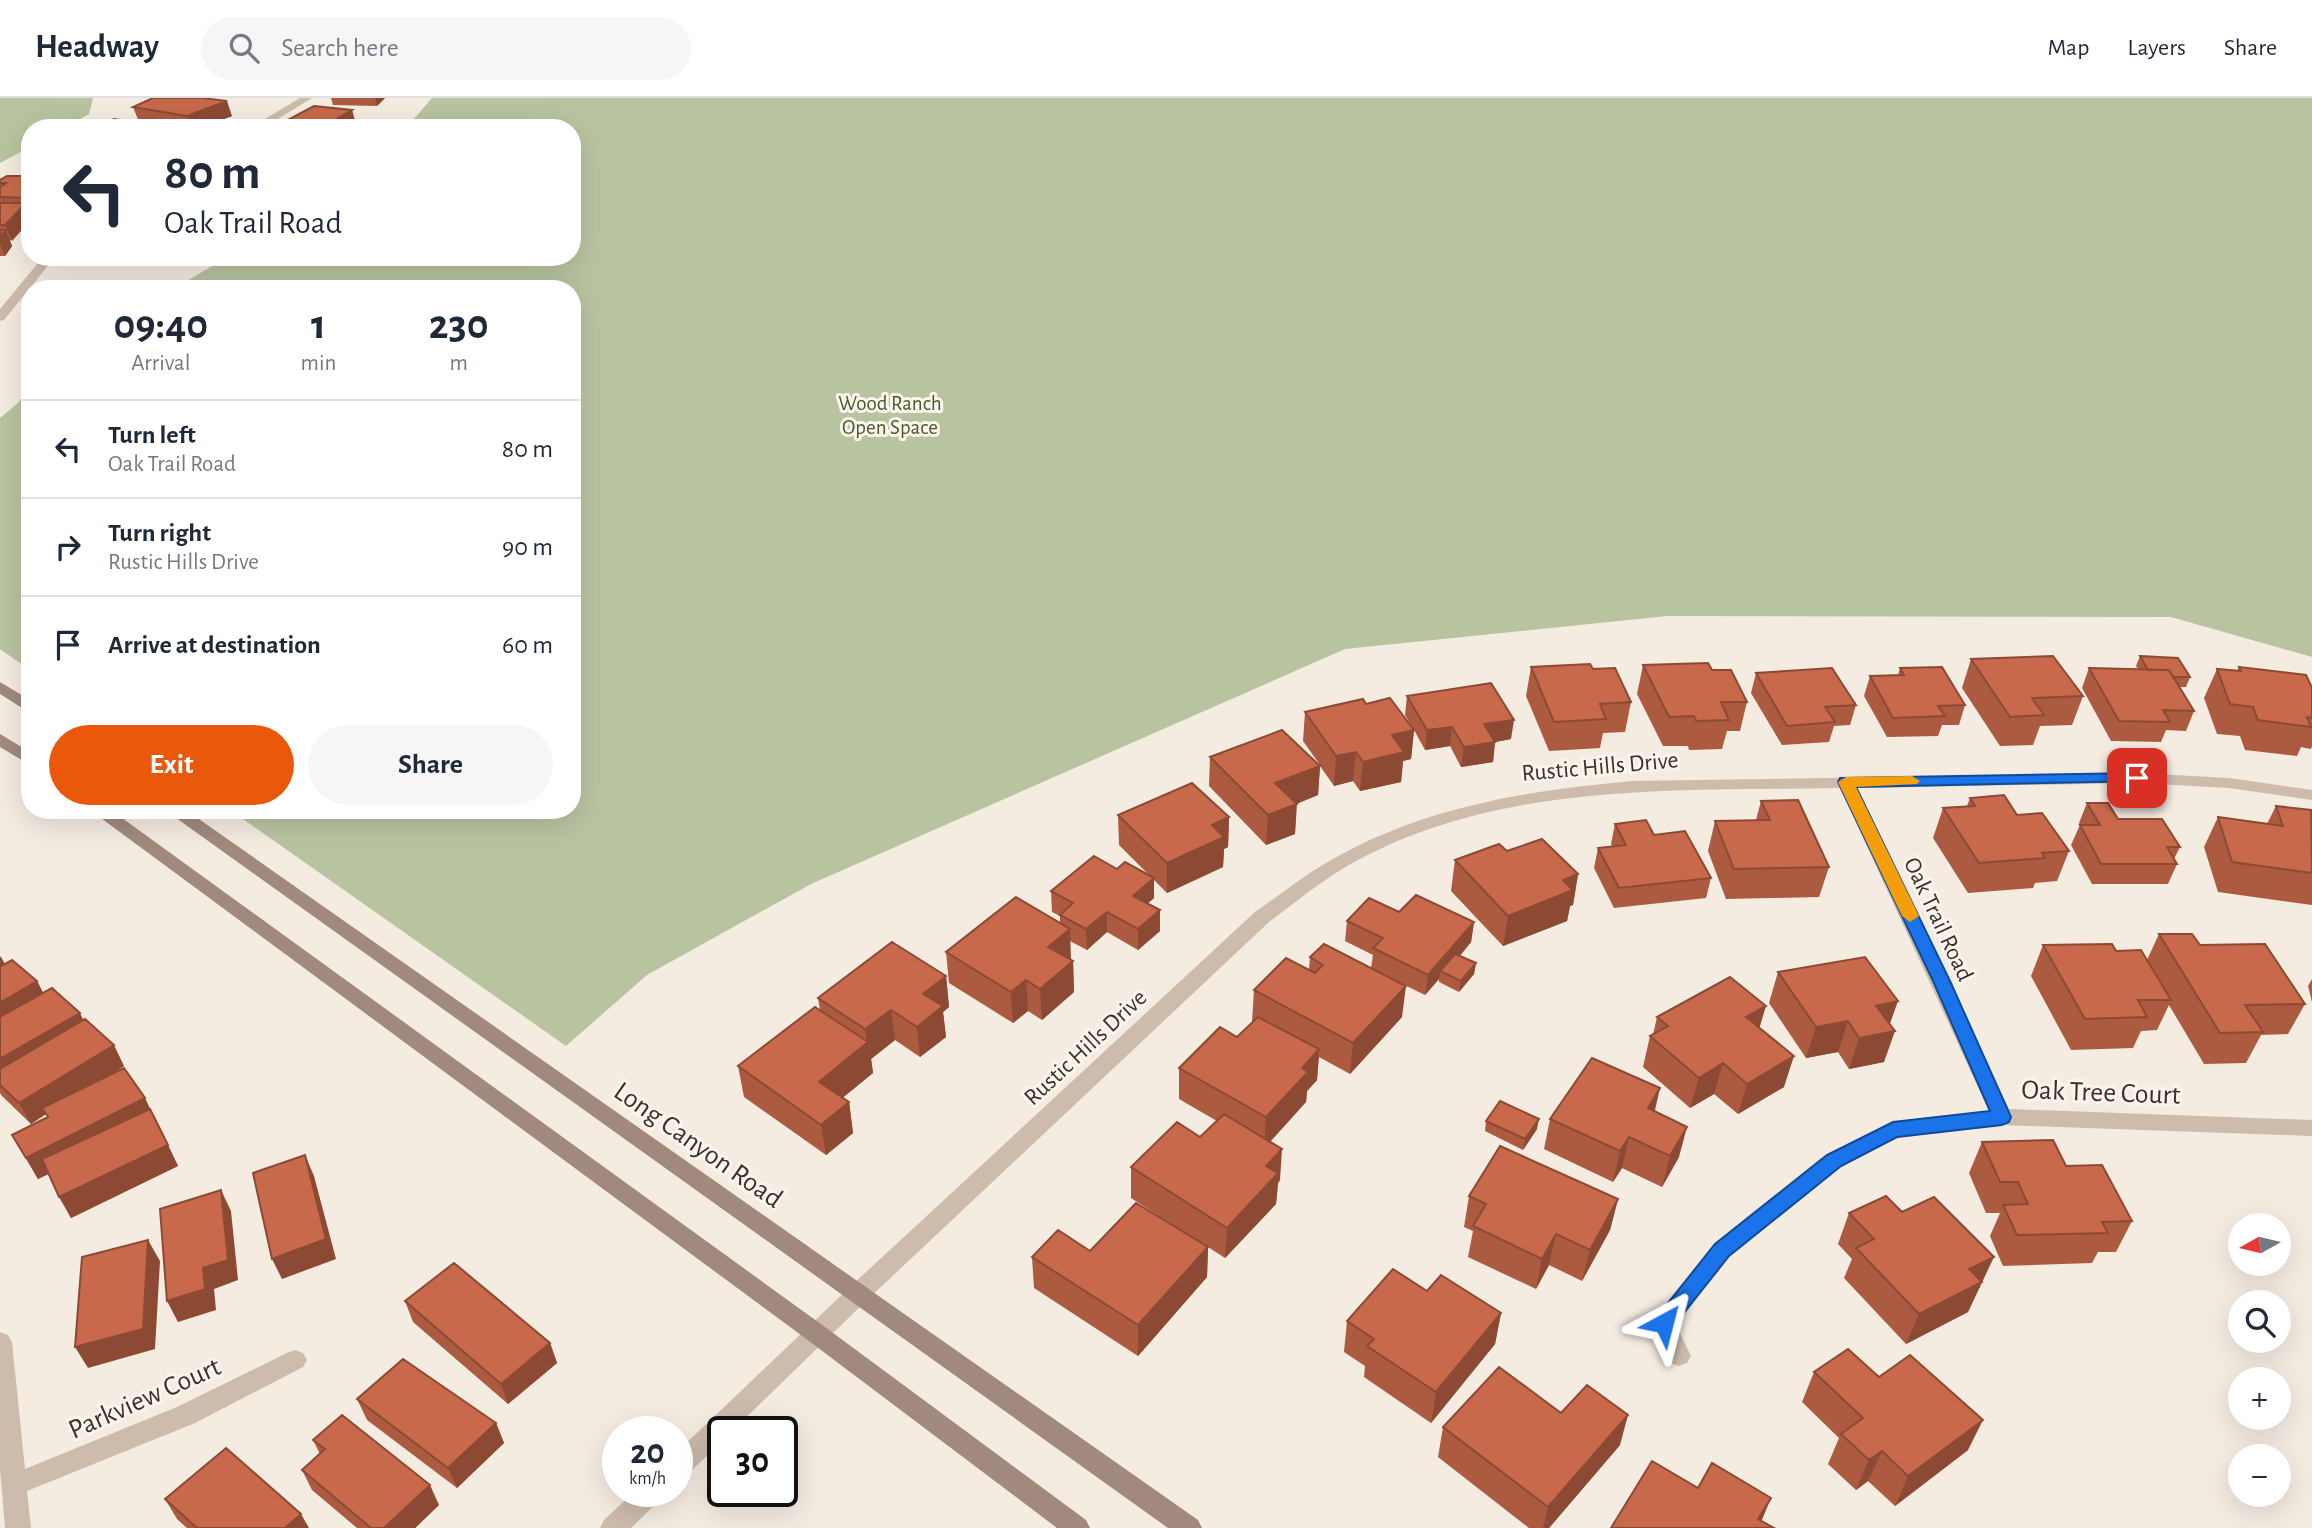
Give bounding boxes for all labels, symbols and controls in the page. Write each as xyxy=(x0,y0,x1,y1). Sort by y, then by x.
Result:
search box xyxy=(201,17,691,80)
icon: search xyxy=(225,29,263,67)
text: Headway xyxy=(35,31,159,64)
text: Search here xyxy=(281,35,399,61)
text: Map xyxy=(2047,36,2089,60)
text: Layers xyxy=(2127,36,2186,60)
text: Share xyxy=(2224,36,2277,60)
icon: left xyxy=(49,147,140,238)
text: 80 m xyxy=(164,149,261,198)
text: Oak Trail Road xyxy=(164,207,342,239)
text: 09:40 xyxy=(113,304,208,346)
text: 1 xyxy=(311,304,326,346)
text: 230 xyxy=(429,304,489,346)
text: Arrival xyxy=(131,352,190,375)
text: min xyxy=(301,352,336,375)
text: m xyxy=(450,352,468,375)
park label: Wood Ranch Open Space xyxy=(838,393,942,438)
text: Turn left xyxy=(108,422,196,448)
icon: left xyxy=(49,430,87,468)
text: 80 m xyxy=(502,436,553,462)
text: Oak Trail Road xyxy=(108,453,236,476)
text: Turn right xyxy=(108,520,211,546)
icon: right xyxy=(49,528,87,566)
text: 90 m xyxy=(502,534,553,560)
text: Rustic Hills Drive xyxy=(108,551,259,574)
icon: arrive xyxy=(49,626,87,664)
text: Arrive at destination xyxy=(108,632,321,658)
text: 60 m xyxy=(502,632,553,658)
button: Exit xyxy=(49,725,294,805)
button: Share xyxy=(308,725,553,805)
street label: Rustic Hills Drive xyxy=(1521,748,1680,786)
pin xyxy=(2107,748,2167,808)
icon: arrive xyxy=(2118,759,2156,797)
street label: Oak Trail Road xyxy=(1899,854,1977,985)
street label: Rustic Hills Drive xyxy=(1020,985,1151,1110)
street label: Oak Tree Court xyxy=(2021,1076,2181,1110)
street label: Long Canyon Road xyxy=(609,1077,787,1214)
north arrow xyxy=(2228,1213,2291,1276)
map controls xyxy=(2228,1213,2291,1507)
position arrow xyxy=(1627,1286,1701,1360)
button: search xyxy=(2228,1290,2291,1353)
street label: Parkview Court xyxy=(65,1353,225,1445)
button: + xyxy=(2228,1367,2291,1430)
speed limit sign: 30 xyxy=(707,1416,798,1507)
text: 20 xyxy=(630,1435,665,1470)
button: − xyxy=(2228,1444,2291,1507)
text: km/h xyxy=(629,1470,666,1488)

